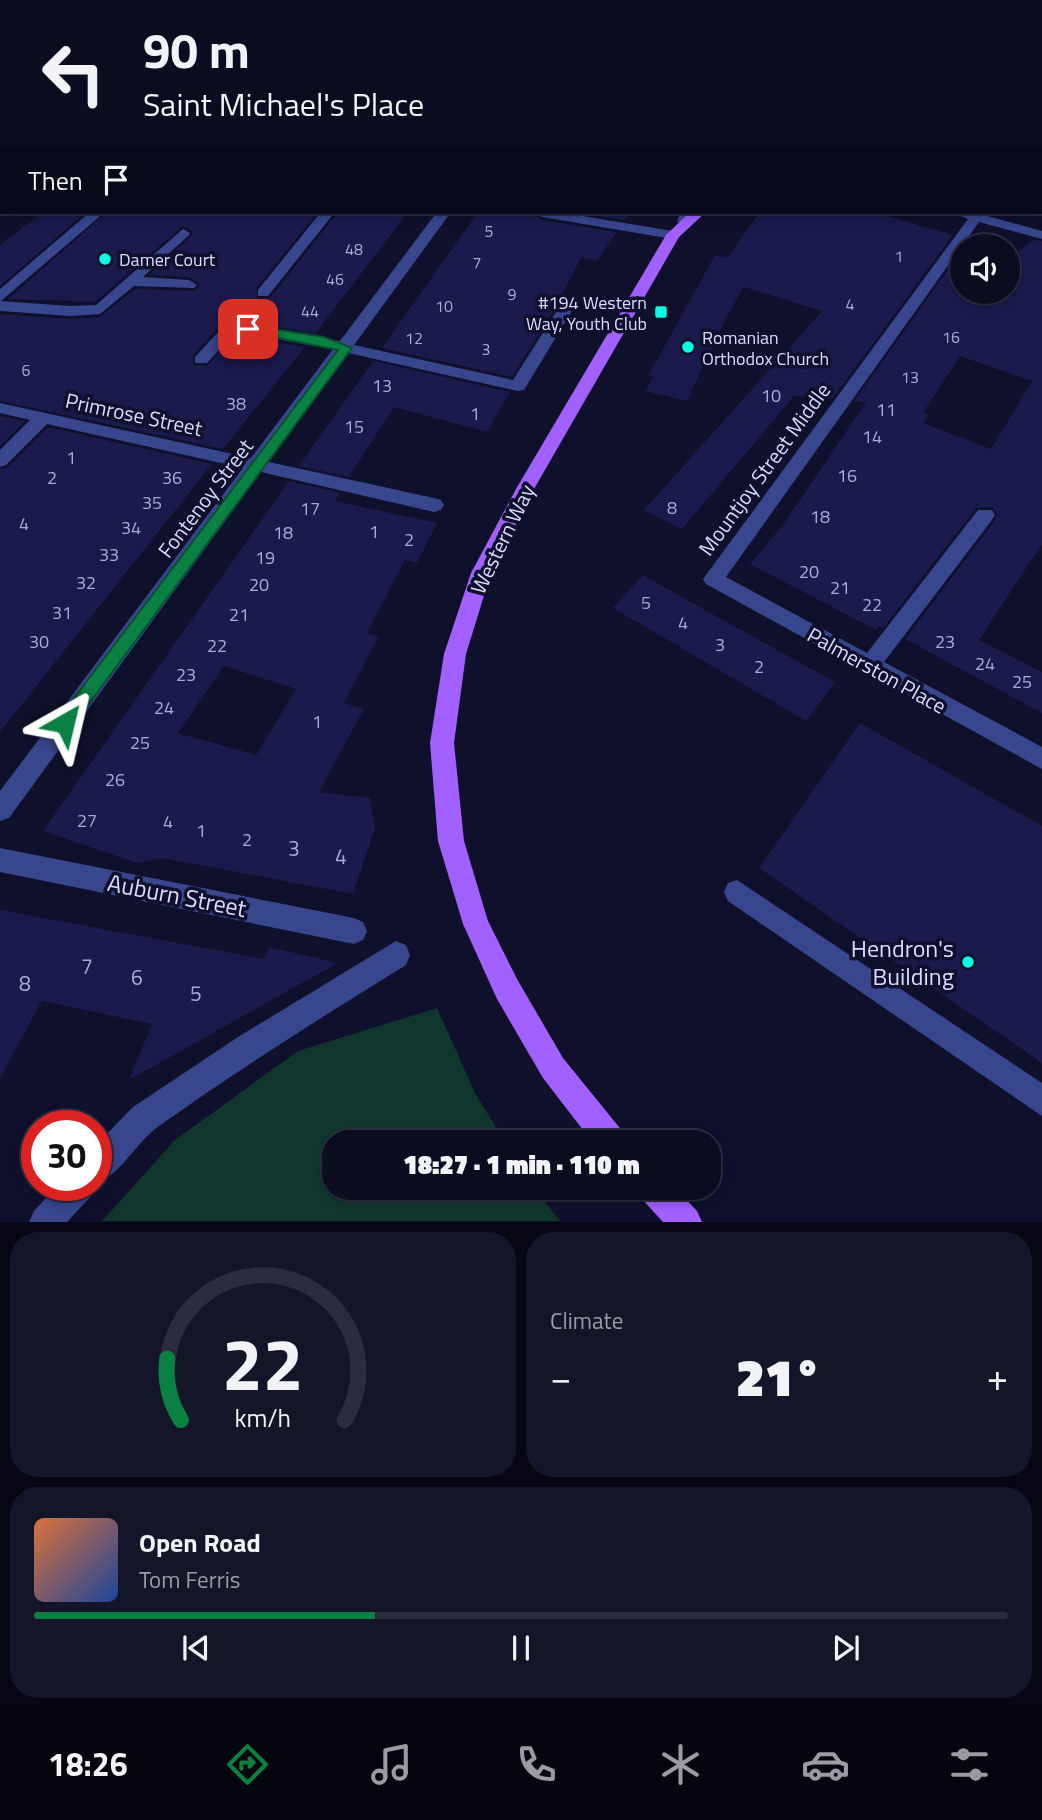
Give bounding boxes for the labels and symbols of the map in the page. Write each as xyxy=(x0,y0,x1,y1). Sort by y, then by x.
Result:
house number: 5 xyxy=(485,219,494,243)
house number: 48 xyxy=(345,237,363,261)
house number: 1 xyxy=(895,244,903,268)
place label: Damer Court xyxy=(119,246,216,273)
house number: 7 xyxy=(473,250,481,274)
marker: Damer Court xyxy=(97,251,113,267)
house number: 46 xyxy=(326,267,344,291)
house number: 9 xyxy=(508,282,517,306)
place label: #194 Western Way, Youth Club xyxy=(526,289,647,337)
house number: 4 xyxy=(846,292,855,316)
house number: 10 xyxy=(435,294,453,318)
pin xyxy=(218,299,278,359)
house number: 44 xyxy=(301,299,319,323)
marker: #194 Western Way, Youth Club xyxy=(653,304,669,320)
place label: Romanian Orthodox Church xyxy=(702,324,829,372)
house number: 16 xyxy=(942,325,960,349)
house number: 12 xyxy=(405,326,423,350)
house number: 3 xyxy=(482,337,490,361)
marker: Romanian Orthodox Church xyxy=(680,339,696,355)
house number: 6 xyxy=(22,358,31,382)
house number: 13 xyxy=(901,365,919,389)
house number: 13 xyxy=(372,372,392,399)
street label: Mountjoy Street Middle xyxy=(690,376,838,562)
house number: 10 xyxy=(761,382,781,409)
street label: Primrose Street xyxy=(63,384,206,444)
house number: 38 xyxy=(226,390,246,417)
house number: 11 xyxy=(876,396,896,423)
house number: 1 xyxy=(470,400,480,427)
house number: 15 xyxy=(344,413,364,440)
house number: 14 xyxy=(862,423,882,450)
street label: Fontenoy Street xyxy=(149,431,261,564)
house number: 1 xyxy=(66,444,76,471)
house number: 16 xyxy=(837,462,857,489)
house number: 2 xyxy=(47,464,57,491)
house number: 36 xyxy=(162,464,182,491)
street label: Western Way xyxy=(462,479,542,599)
house number: 35 xyxy=(142,489,162,516)
house number: 8 xyxy=(667,494,677,521)
house number: 17 xyxy=(300,495,320,522)
house number: 18 xyxy=(810,503,830,530)
house number: 4 xyxy=(19,510,29,537)
house number: 34 xyxy=(121,514,141,541)
house number: 1 xyxy=(369,518,379,545)
house number: 18 xyxy=(273,519,293,546)
house number: 2 xyxy=(404,526,414,553)
house number: 33 xyxy=(99,541,119,568)
house number: 19 xyxy=(255,544,275,571)
house number: 20 xyxy=(799,558,819,585)
house number: 32 xyxy=(76,569,96,596)
house number: 20 xyxy=(249,571,269,598)
house number: 21 xyxy=(830,574,850,601)
house number: 5 xyxy=(641,589,651,616)
house number: 22 xyxy=(862,591,882,618)
house number: 31 xyxy=(52,599,72,626)
house number: 21 xyxy=(229,601,249,628)
house number: 4 xyxy=(678,609,688,636)
street label: Palmerston Place xyxy=(802,618,952,722)
house number: 30 xyxy=(29,628,49,655)
house number: 23 xyxy=(935,628,955,655)
house number: 3 xyxy=(715,631,725,658)
house number: 22 xyxy=(207,632,227,659)
house number: 24 xyxy=(975,650,995,677)
house number: 2 xyxy=(754,653,764,680)
house number: 23 xyxy=(176,661,196,688)
house number: 25 xyxy=(1012,668,1032,695)
position arrow xyxy=(28,686,102,760)
house number: 24 xyxy=(154,694,174,721)
house number: 1 xyxy=(312,708,322,735)
house number: 25 xyxy=(130,729,150,756)
house number: 26 xyxy=(105,766,125,793)
house number: 27 xyxy=(77,807,97,834)
house number: 4 xyxy=(163,808,173,835)
house number: 1 xyxy=(196,817,206,844)
house number: 2 xyxy=(242,826,252,853)
house number: 3 xyxy=(288,832,300,864)
house number: 4 xyxy=(335,840,347,872)
street label: Auburn Street xyxy=(104,864,250,926)
place label: Hendron's Building xyxy=(851,930,954,994)
house number: 7 xyxy=(81,950,93,982)
marker: Hendron's Building xyxy=(960,954,976,970)
house number: 6 xyxy=(131,961,143,993)
house number: 8 xyxy=(19,967,31,999)
house number: 5 xyxy=(190,977,202,1009)
speed limit sign: 30 xyxy=(21,1110,112,1201)

